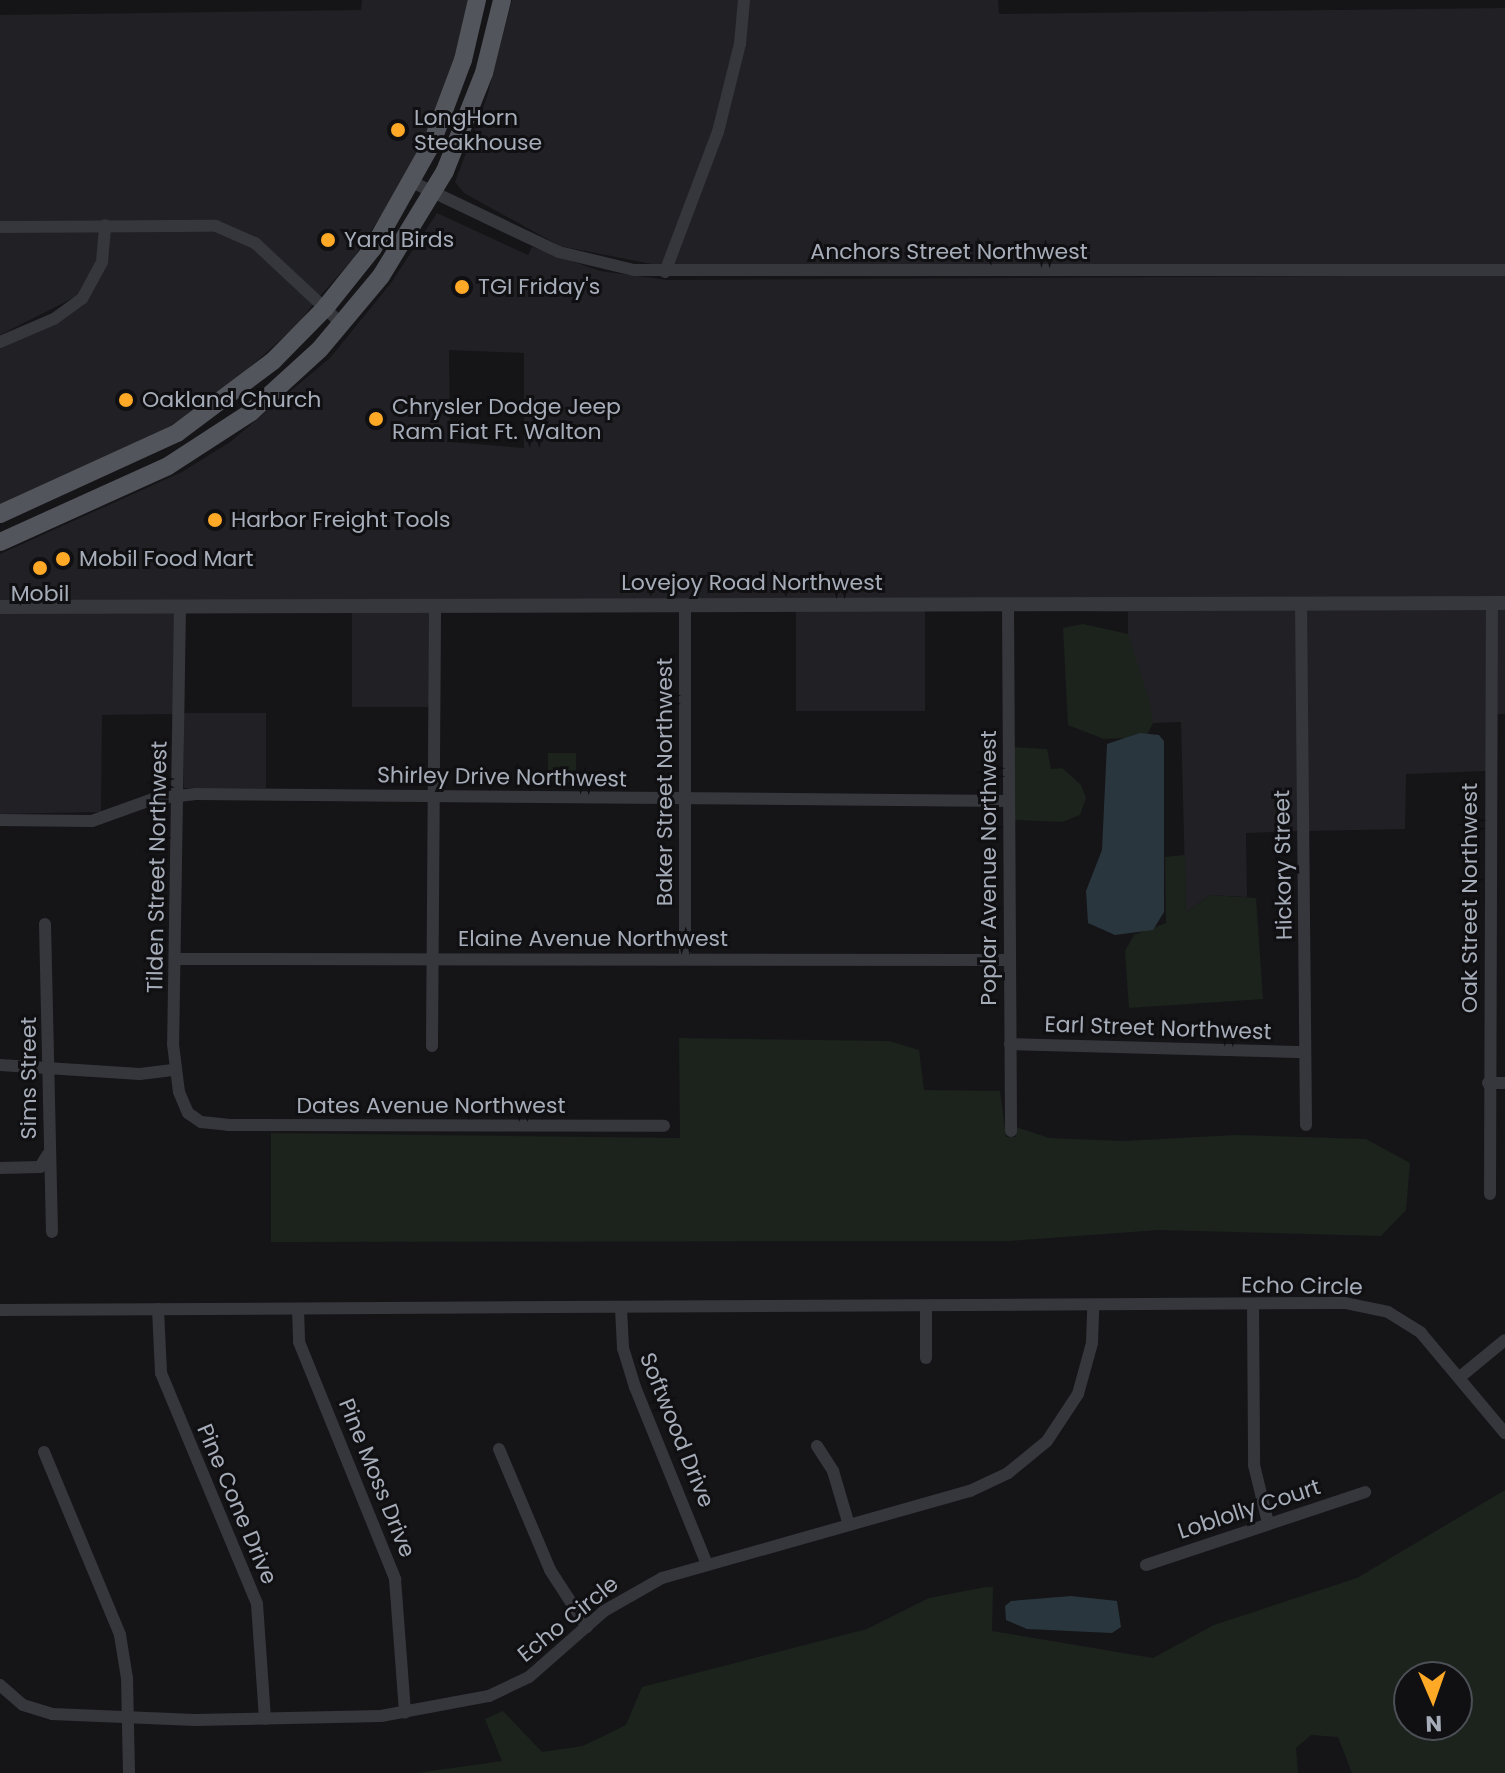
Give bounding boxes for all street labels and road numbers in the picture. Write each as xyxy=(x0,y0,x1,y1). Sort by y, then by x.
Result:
street label: Anchors Street Northwest xyxy=(810,239,1088,265)
street label: Lovejoy Road Northwest xyxy=(621,570,883,596)
street label: Baker Street Northwest xyxy=(652,658,678,906)
street label: Poplar Avenue Northwest xyxy=(976,730,1002,1006)
street label: Tilden Street Northwest xyxy=(142,741,172,993)
street label: Shirley Drive Northwest xyxy=(377,762,627,792)
street label: Oak Street Northwest xyxy=(1457,783,1483,1013)
street label: Hickory Street xyxy=(1268,790,1298,940)
street label: Elaine Avenue Northwest xyxy=(458,926,728,952)
street label: Earl Street Northwest xyxy=(1044,1011,1272,1045)
street label: Sims Street xyxy=(16,1017,42,1139)
street label: Dates Avenue Northwest xyxy=(297,1093,565,1119)
street label: Echo Circle xyxy=(1241,1272,1363,1300)
street label: Softwood Drive xyxy=(634,1349,720,1511)
street label: Pine Moss Drive xyxy=(333,1395,421,1561)
street label: Pine Cone Drive xyxy=(191,1420,283,1588)
street label: Loblolly Court xyxy=(1174,1474,1324,1544)
street label: Echo Circle xyxy=(512,1570,624,1668)

